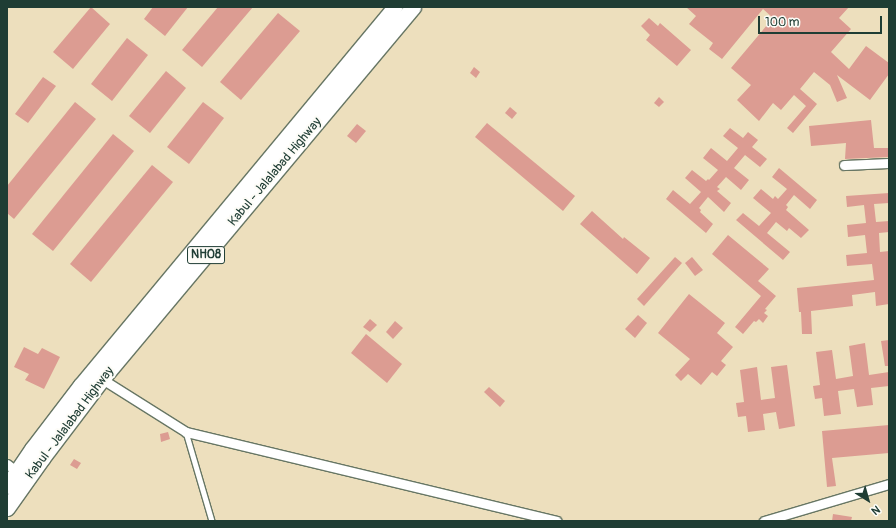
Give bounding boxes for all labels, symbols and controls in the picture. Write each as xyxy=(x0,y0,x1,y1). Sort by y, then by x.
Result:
scale bar xyxy=(760,8,884,34)
text: 100 m xyxy=(765,15,799,30)
street label: Kabul - Jalalabad Highway xyxy=(225,115,325,229)
road number: NH08 xyxy=(187,245,225,265)
street label: Kabul - Jalalabad Highway xyxy=(23,364,117,482)
north arrow xyxy=(848,480,888,520)
text: N xyxy=(869,503,882,517)

